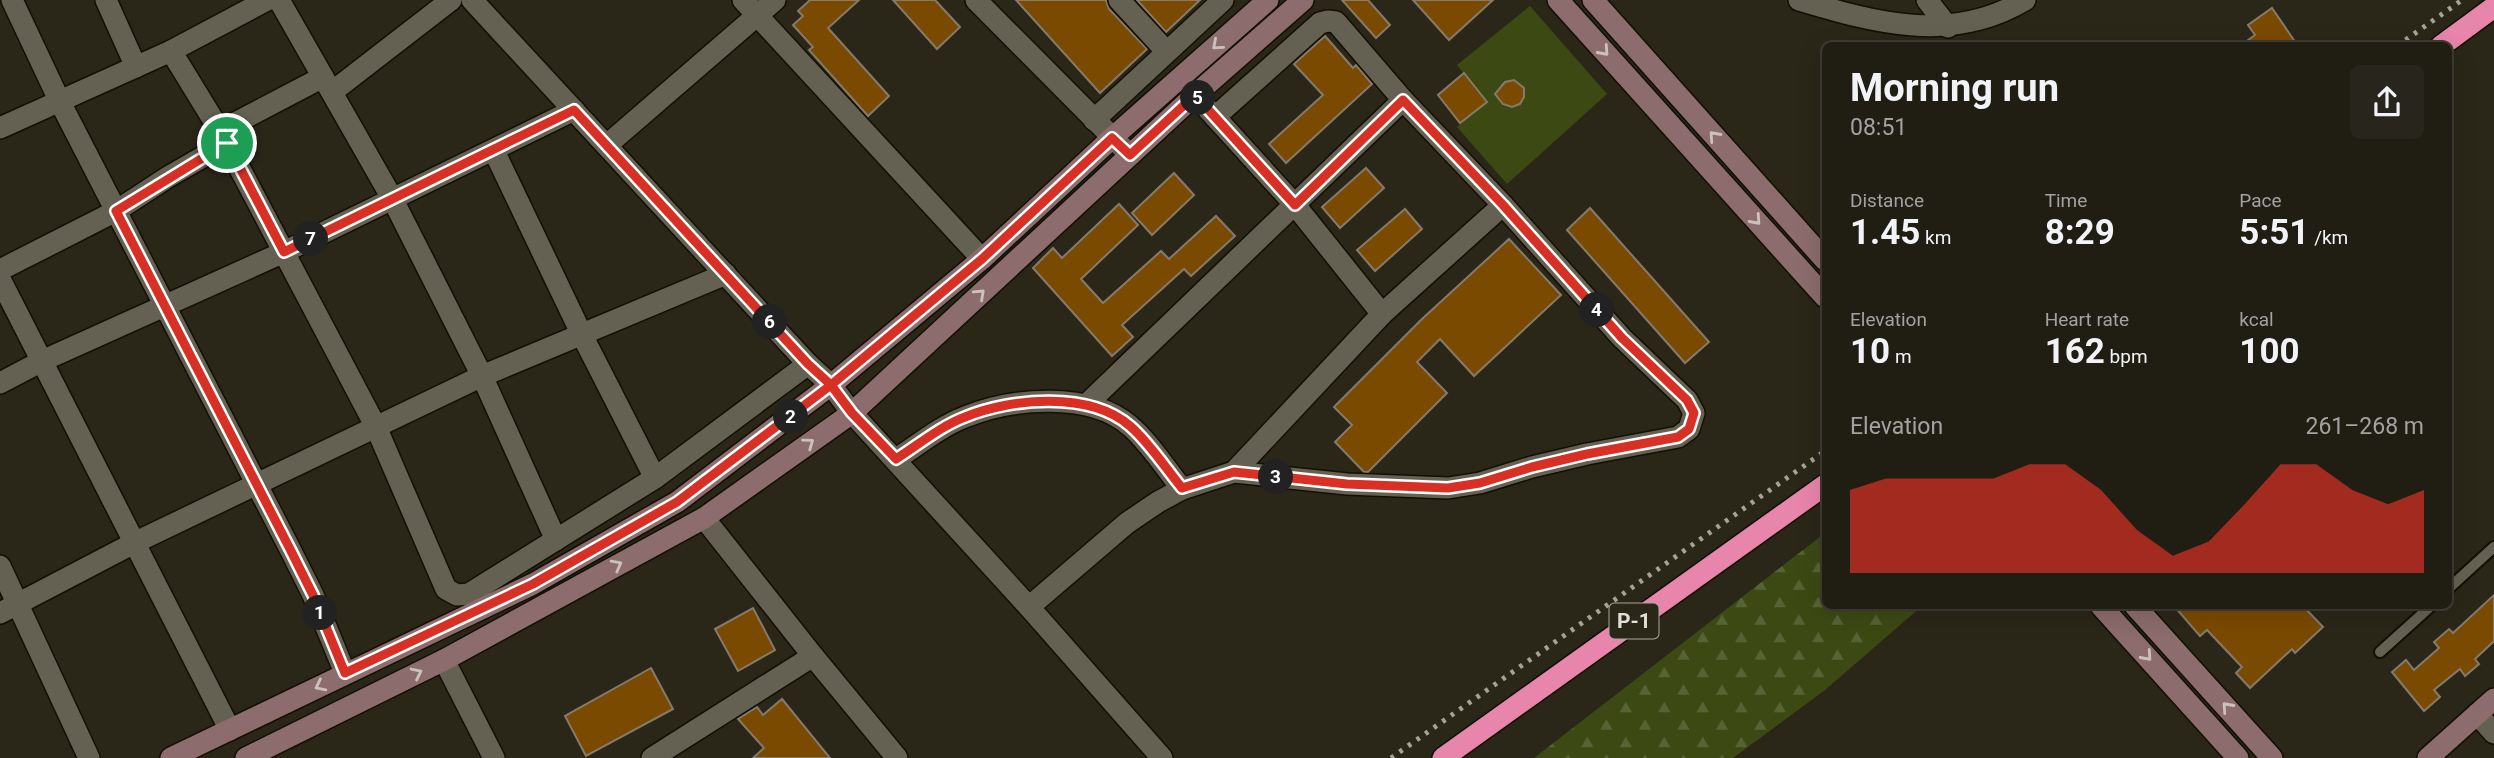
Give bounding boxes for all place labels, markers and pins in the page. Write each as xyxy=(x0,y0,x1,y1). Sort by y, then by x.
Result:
pin: 5 xyxy=(1180,80,1216,116)
pin xyxy=(197,113,257,173)
pin: 7 xyxy=(294,222,328,256)
pin: 4 xyxy=(1580,292,1614,328)
pin: 6 xyxy=(752,304,788,340)
pin: 2 xyxy=(774,400,808,434)
pin: 3 xyxy=(1258,460,1294,494)
pin: 1 xyxy=(302,596,338,630)

